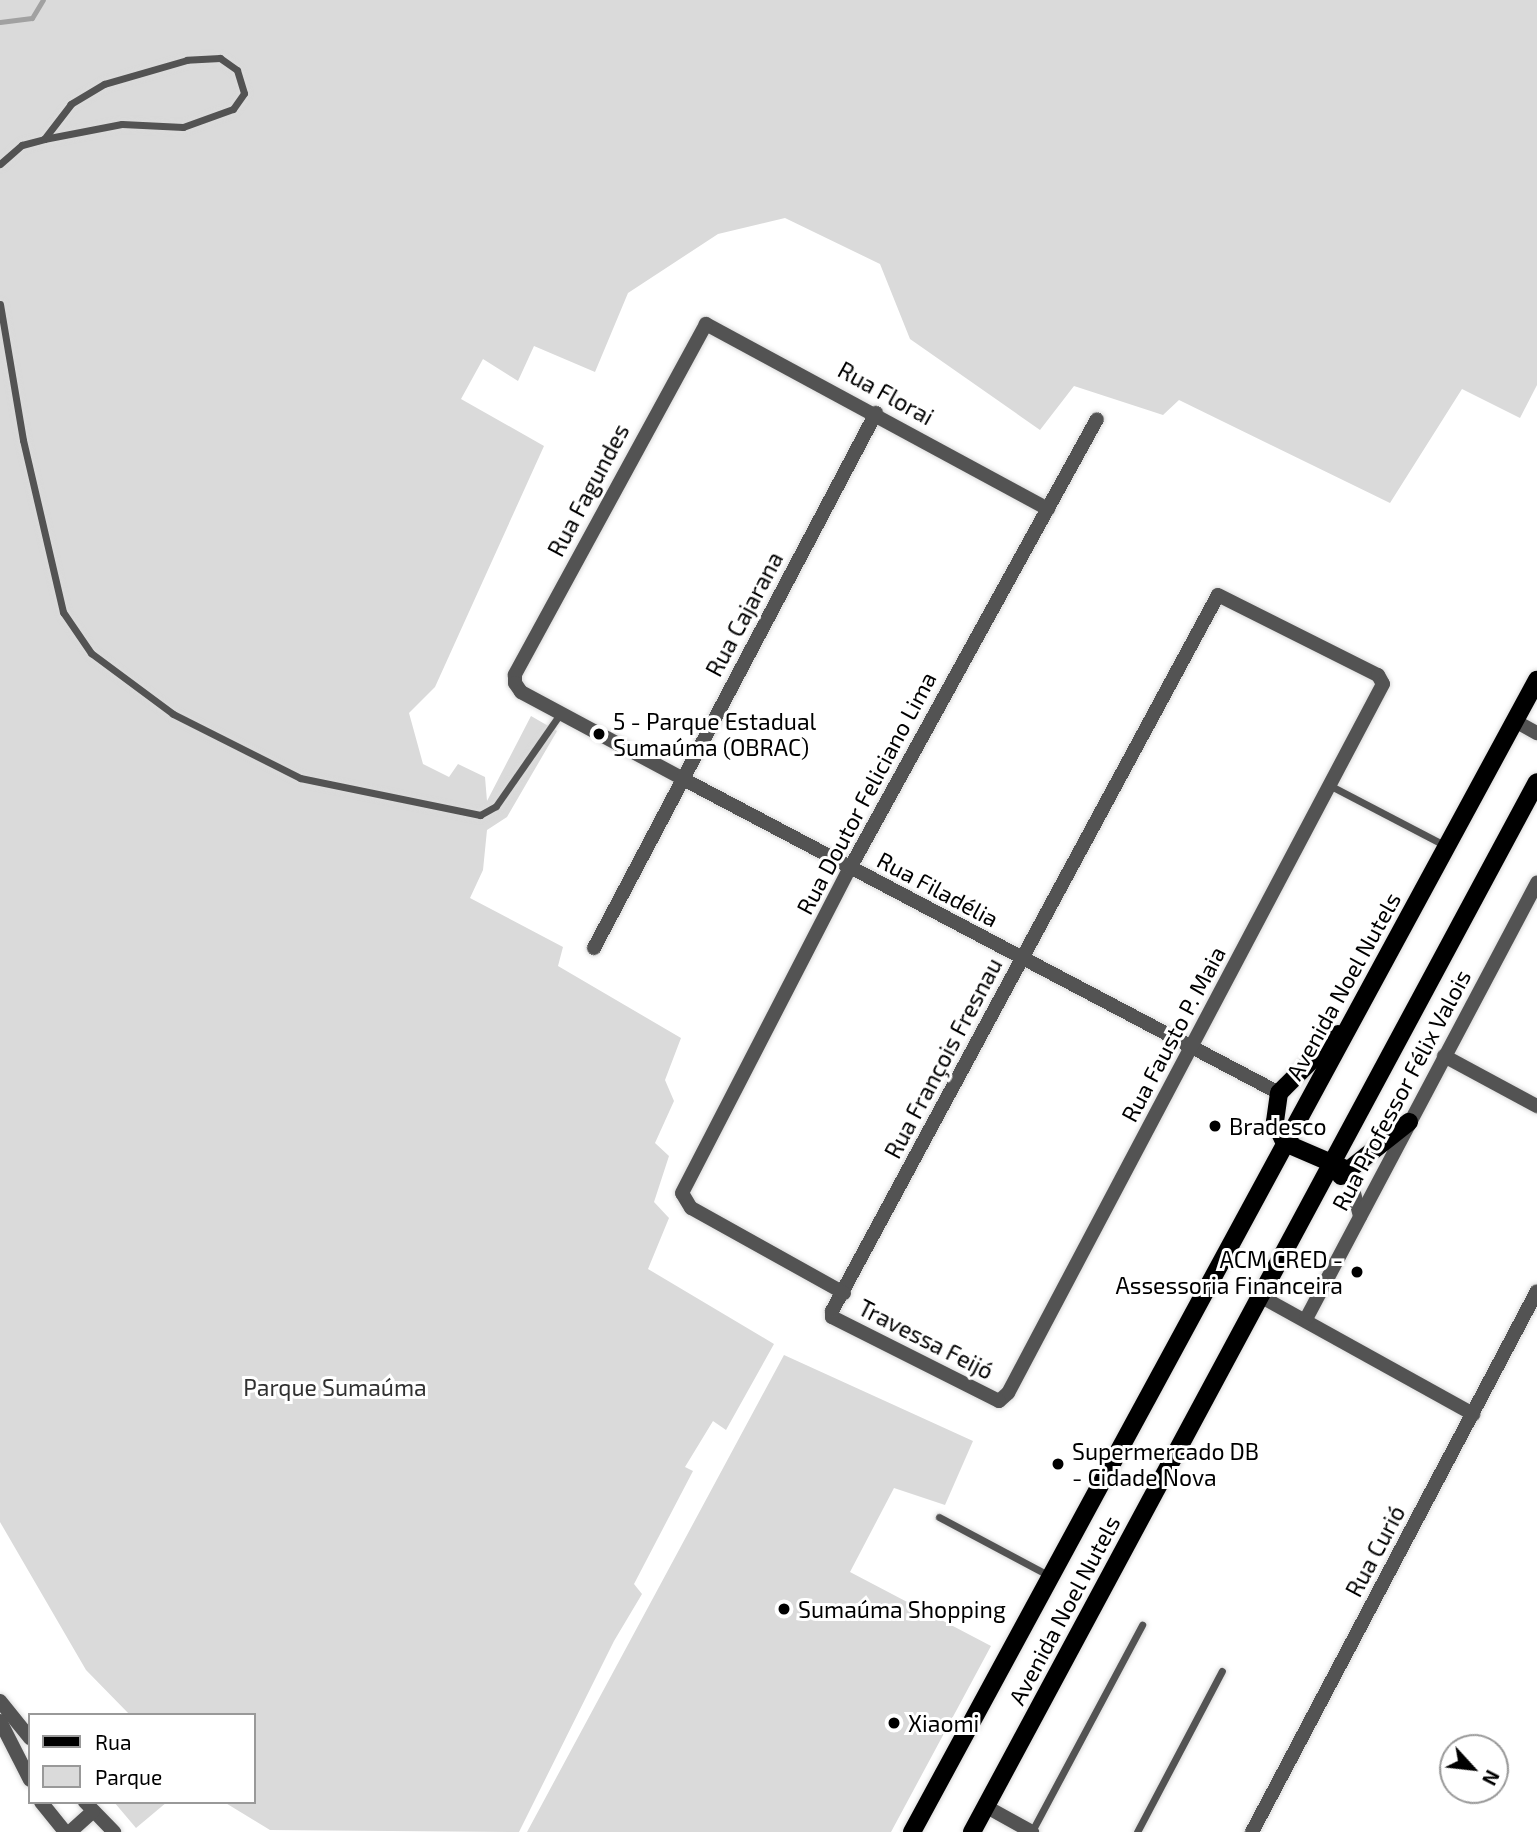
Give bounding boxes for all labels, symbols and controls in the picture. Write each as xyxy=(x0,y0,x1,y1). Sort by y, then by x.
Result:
street label: Rua Florai xyxy=(833,355,939,431)
street label: Rua Fagundes xyxy=(542,419,634,561)
street label: Rua Cajarana xyxy=(700,547,788,681)
street label: Rua Doutor Feliciano Lima xyxy=(790,667,942,919)
place label: 5 - Parque Estadual Sumaúma (OBRAC) xyxy=(613,707,816,761)
marker: 5 - Parque Estadual Sumaúma (OBRAC) xyxy=(591,726,607,742)
street label: Rua Filadélia xyxy=(873,846,1003,932)
street label: Avenida Noel Nutels xyxy=(1280,887,1406,1085)
street label: Rua Fausto P. Maia xyxy=(1115,942,1231,1126)
street label: Rua François Fresnau xyxy=(878,953,1008,1163)
street label: Rua Professor Félix Valois xyxy=(1325,964,1477,1216)
place label: Bradesco xyxy=(1229,1112,1326,1140)
marker: Bradesco xyxy=(1207,1118,1223,1134)
place label: ACM CRED - Assessoria Financeira xyxy=(1115,1245,1343,1299)
marker: ACM CRED - Assessoria Financeira xyxy=(1349,1264,1365,1280)
street label: Travessa Feijó xyxy=(854,1293,998,1385)
park label: Parque Sumaúma xyxy=(243,1373,427,1401)
place label: Supermercado DB - Cidade Nova xyxy=(1072,1437,1259,1491)
marker: Supermercado DB - Cidade Nova xyxy=(1050,1456,1066,1472)
street label: Rua Curió xyxy=(1340,1501,1410,1601)
street label: Avenida Noel Nutels xyxy=(1002,1510,1126,1710)
place label: Sumaúma Shopping xyxy=(798,1595,1006,1623)
marker: Sumaúma Shopping xyxy=(776,1601,792,1617)
place label: Xiaomi xyxy=(908,1709,979,1737)
legend xyxy=(28,1713,256,1804)
marker: Xiaomi xyxy=(886,1715,902,1731)
text: Rua xyxy=(95,1729,131,1754)
north arrow xyxy=(1439,1734,1509,1804)
text: Parque xyxy=(95,1764,162,1789)
text: N xyxy=(1478,1767,1505,1789)

